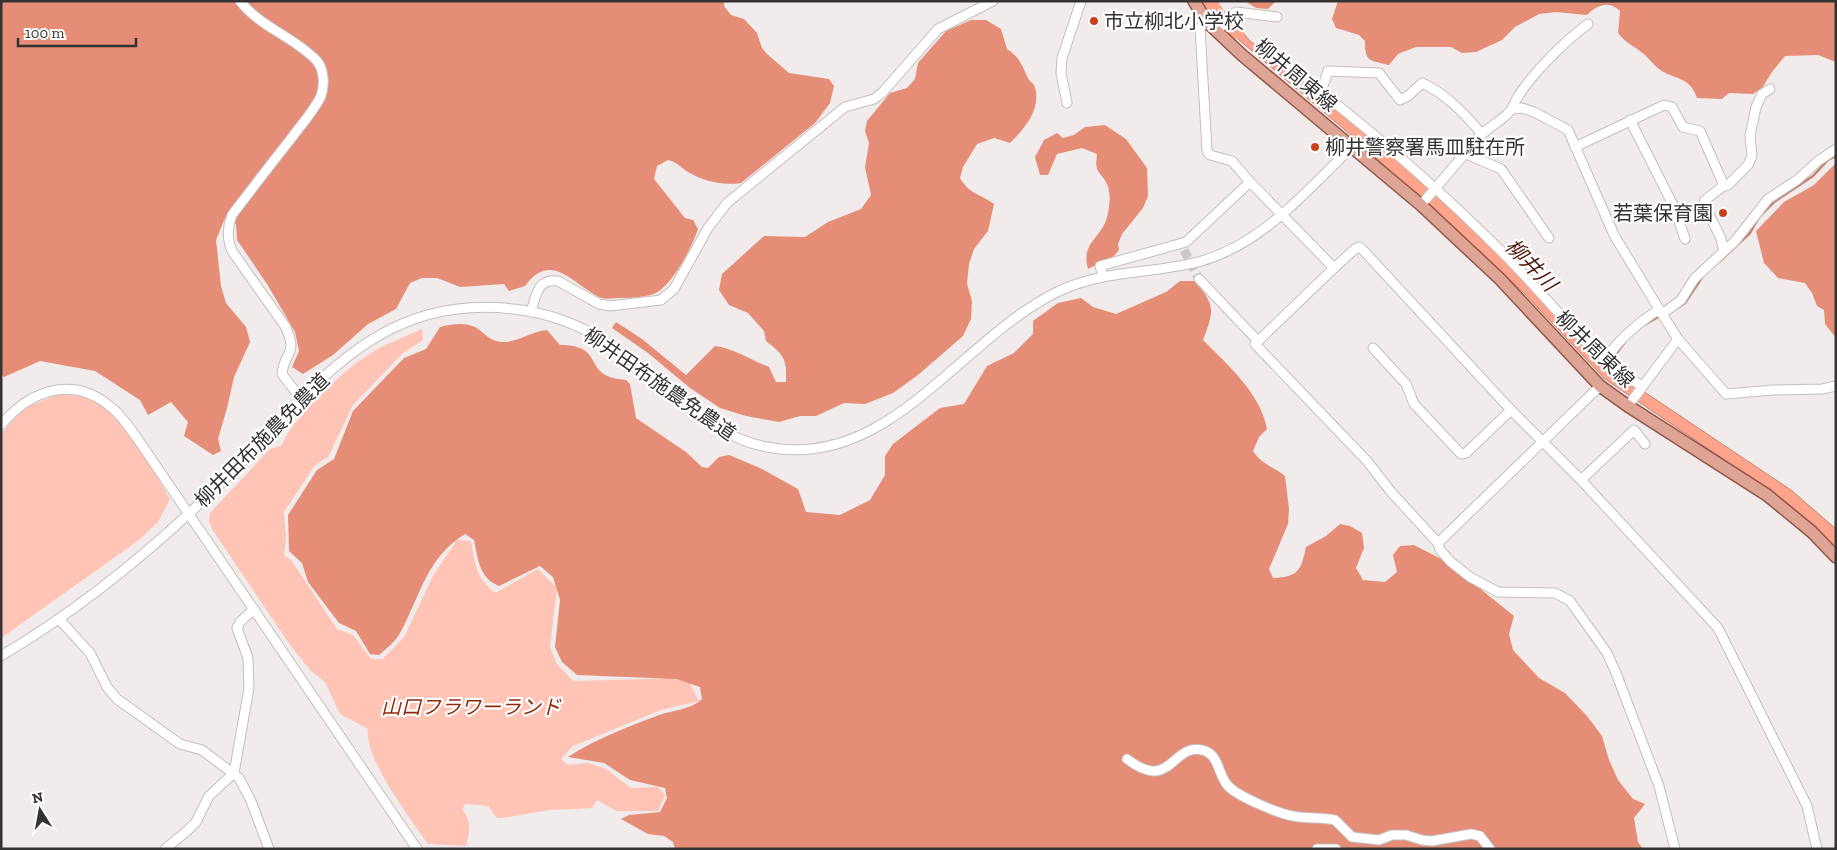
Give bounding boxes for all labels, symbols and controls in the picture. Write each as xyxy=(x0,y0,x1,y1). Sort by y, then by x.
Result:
place label: 市立柳北小学校 xyxy=(1104,9,1244,33)
scale bar xyxy=(18,15,135,47)
marker: 市立柳北小学校 xyxy=(1088,15,1100,27)
text: 100 m xyxy=(25,24,64,42)
street label: 柳井周東線 xyxy=(1250,34,1342,116)
place label: 柳井警察署馬皿駐在所 xyxy=(1325,135,1525,159)
marker: 柳井警察署馬皿駐在所 xyxy=(1309,141,1321,153)
place label: 若葉保育園 xyxy=(1613,201,1713,225)
marker: 若葉保育園 xyxy=(1717,207,1729,219)
water label: 柳井川 xyxy=(1500,233,1564,297)
street label: 柳井周東線 xyxy=(1551,306,1639,392)
street label: 柳井田布施農免農道 xyxy=(579,323,741,445)
street label: 柳井田布施農免農道 xyxy=(190,368,334,512)
park label: 山口フラワーランド xyxy=(381,695,562,719)
north arrow xyxy=(15,785,65,835)
text: N xyxy=(31,788,45,807)

